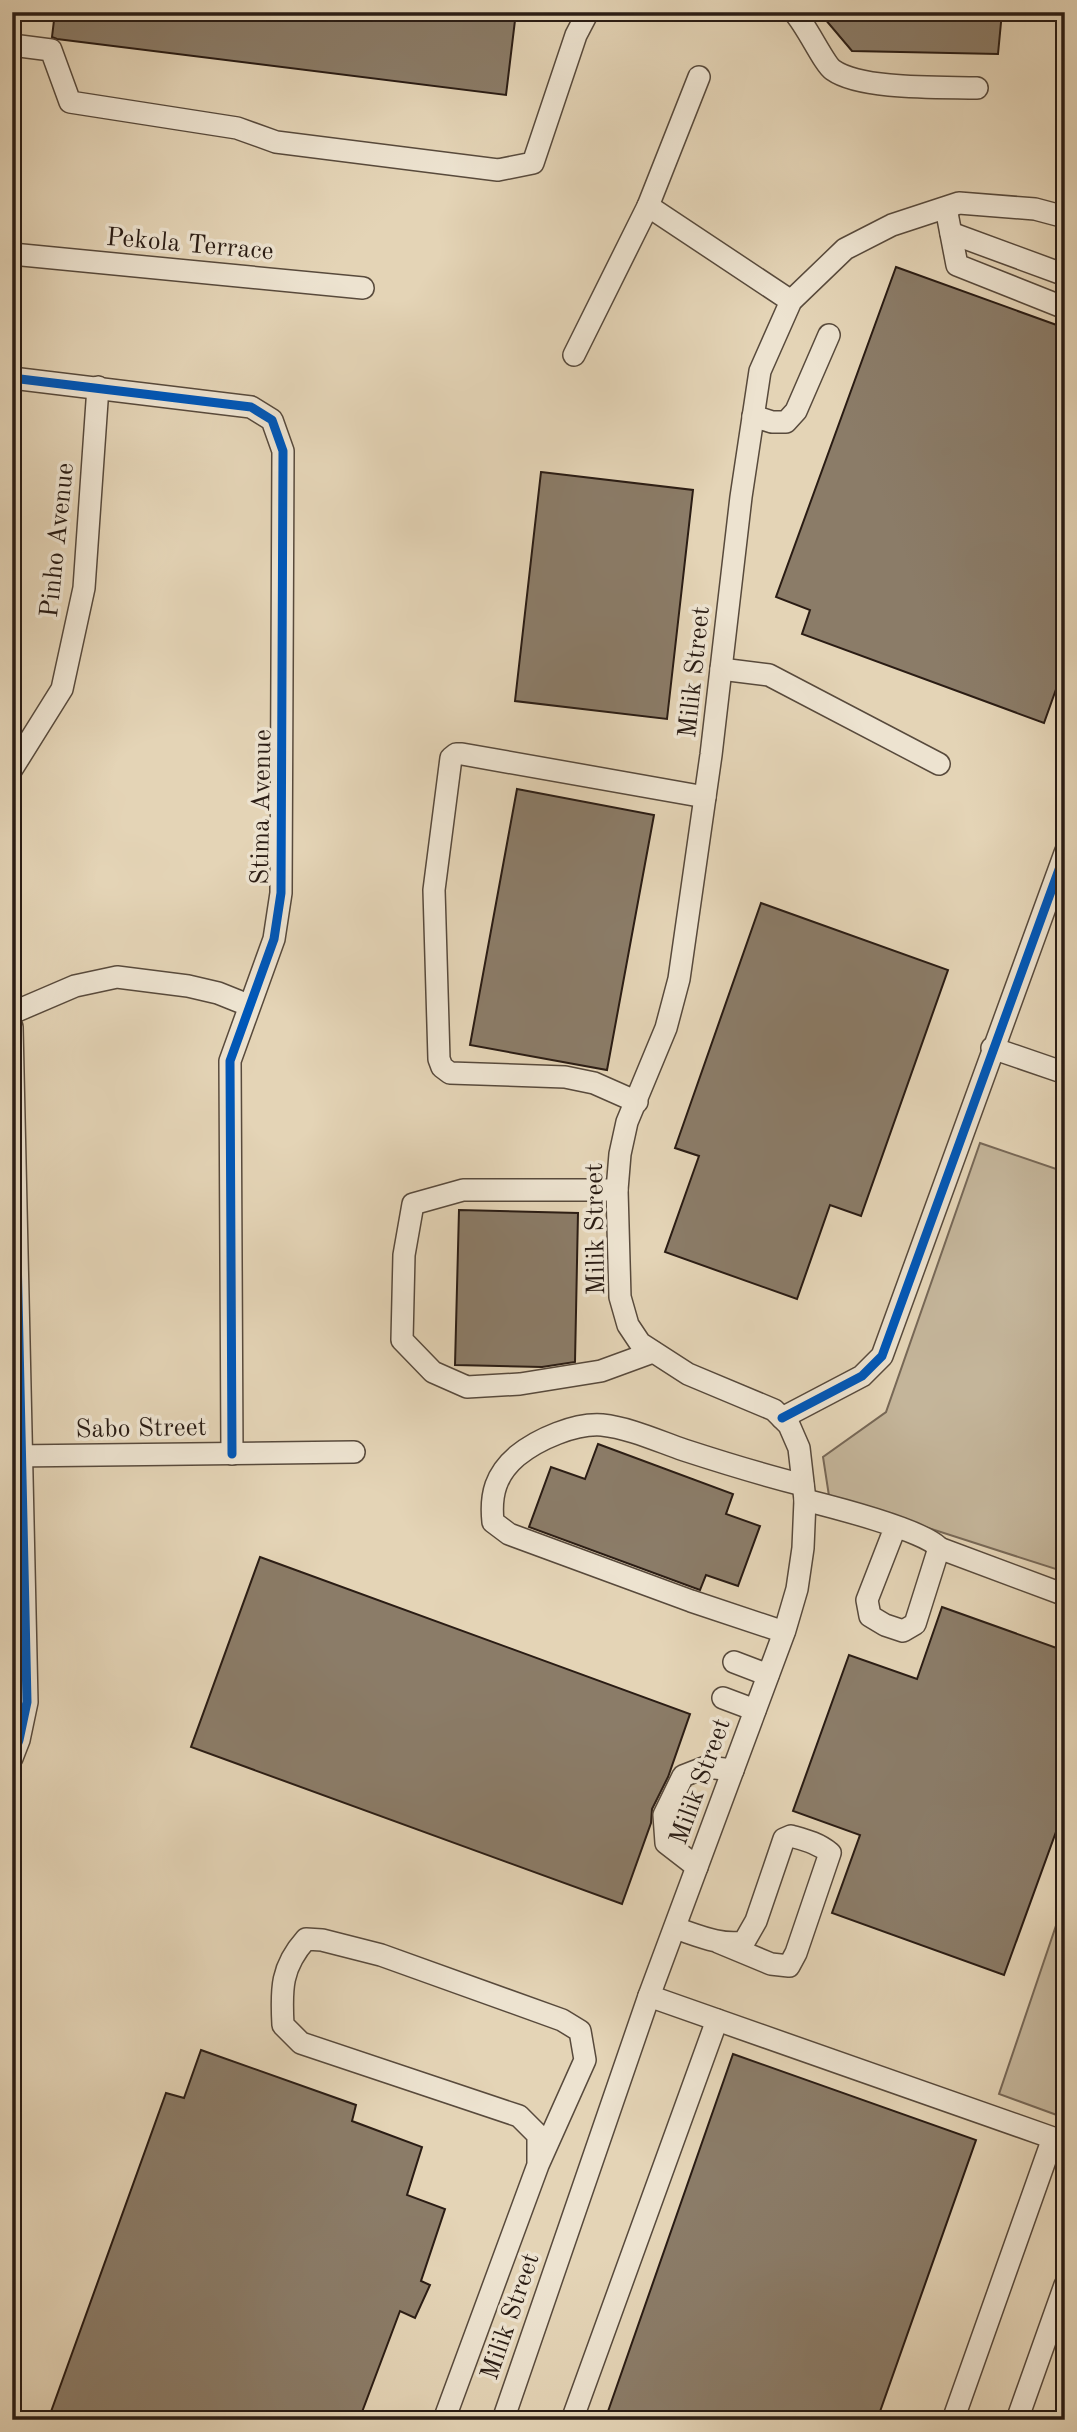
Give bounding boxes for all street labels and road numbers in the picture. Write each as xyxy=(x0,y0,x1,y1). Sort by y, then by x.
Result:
street label: Pekola Terrace xyxy=(105,225,275,265)
street label: Pinho Avenue xyxy=(37,461,79,619)
street label: Milik Street xyxy=(675,605,715,739)
street label: Stima Avenue xyxy=(248,729,276,885)
street label: Milik Street xyxy=(582,1162,610,1295)
street label: Sabo Street xyxy=(75,1415,207,1443)
street label: Milik Street xyxy=(666,1715,736,1848)
street label: Milik Street xyxy=(477,2250,545,2384)

